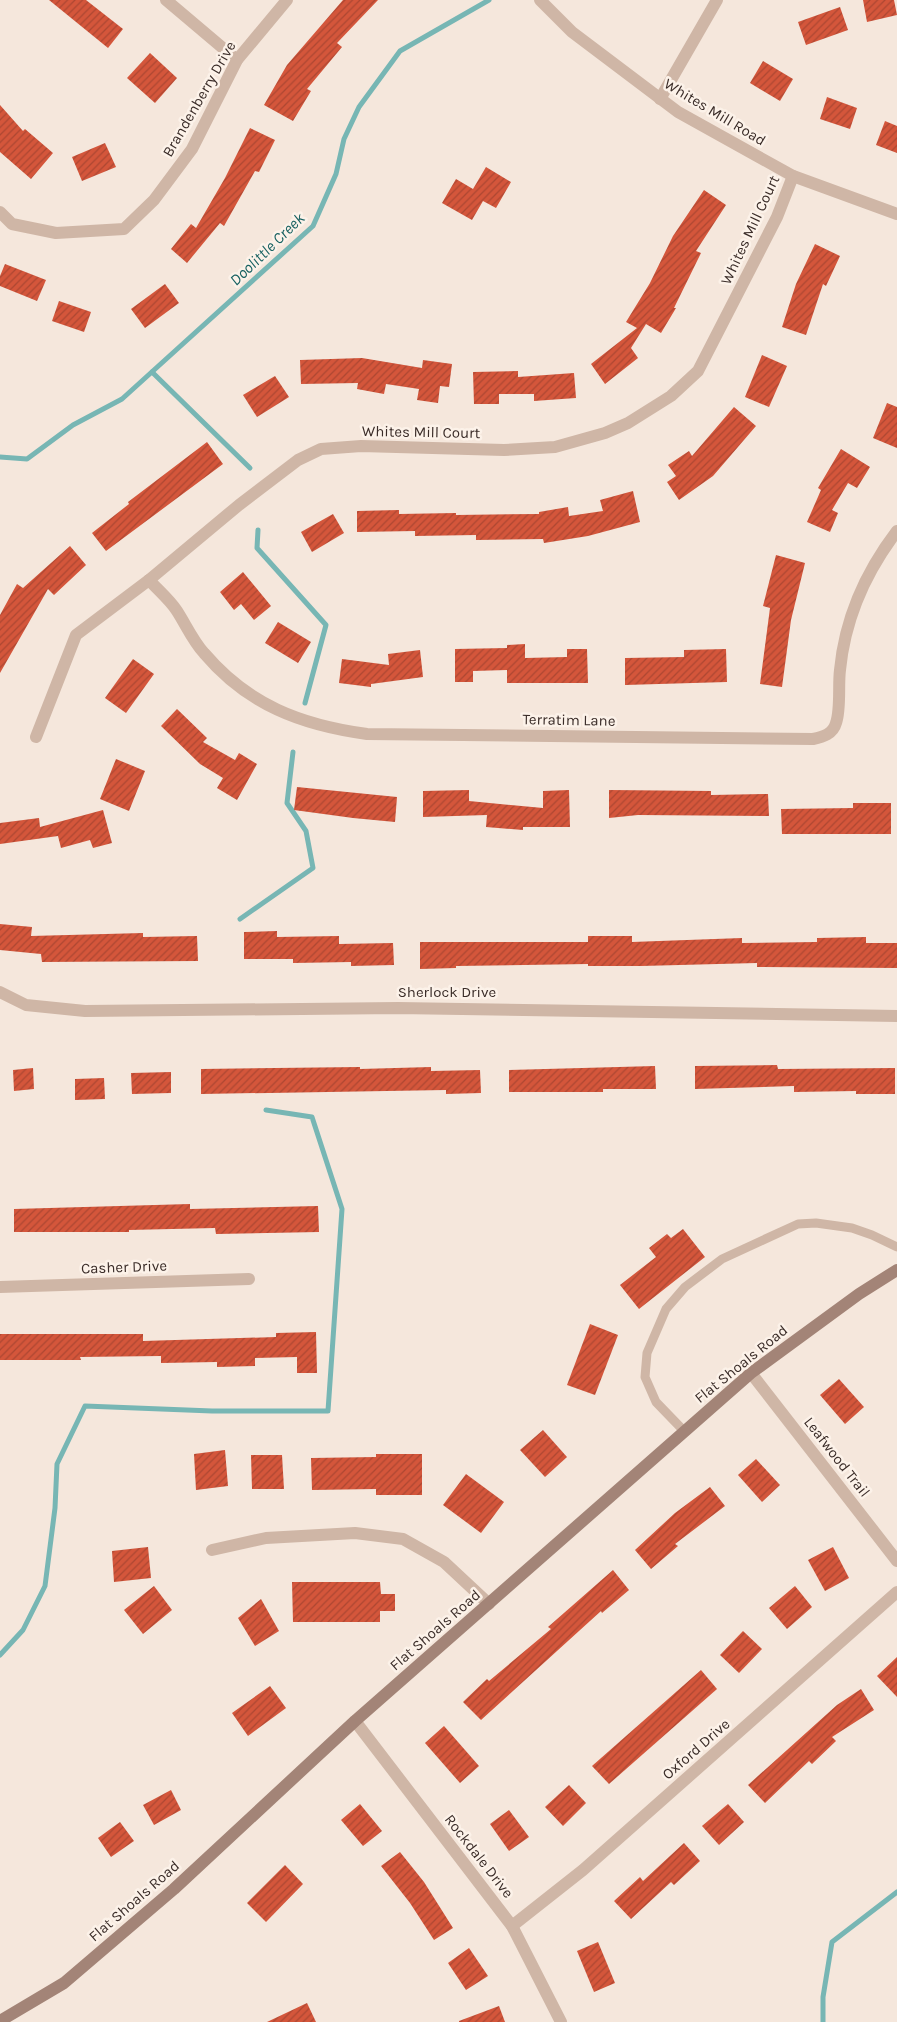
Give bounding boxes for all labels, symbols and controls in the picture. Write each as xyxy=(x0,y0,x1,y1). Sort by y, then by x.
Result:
street label: Brandenberry Drive xyxy=(159,38,239,160)
street label: Whites Mill Road xyxy=(661,75,769,149)
street label: Whites Mill Court xyxy=(717,172,783,287)
water label: Doolittle Creek xyxy=(226,208,309,289)
street label: Whites Mill Court xyxy=(362,422,481,442)
street label: Terratim Lane xyxy=(522,710,616,730)
street label: Sherlock Drive xyxy=(398,983,496,1001)
street label: Casher Drive xyxy=(81,1257,167,1277)
street label: Flat Shoals Road xyxy=(691,1321,791,1407)
street label: Leafwood Trail xyxy=(800,1413,874,1501)
street label: Flat Shoals Road xyxy=(386,1586,484,1674)
street label: Oxford Drive xyxy=(659,1715,733,1783)
street label: Rockdale Drive xyxy=(441,1811,517,1901)
street label: Flat Shoals Road xyxy=(85,1857,183,1945)

